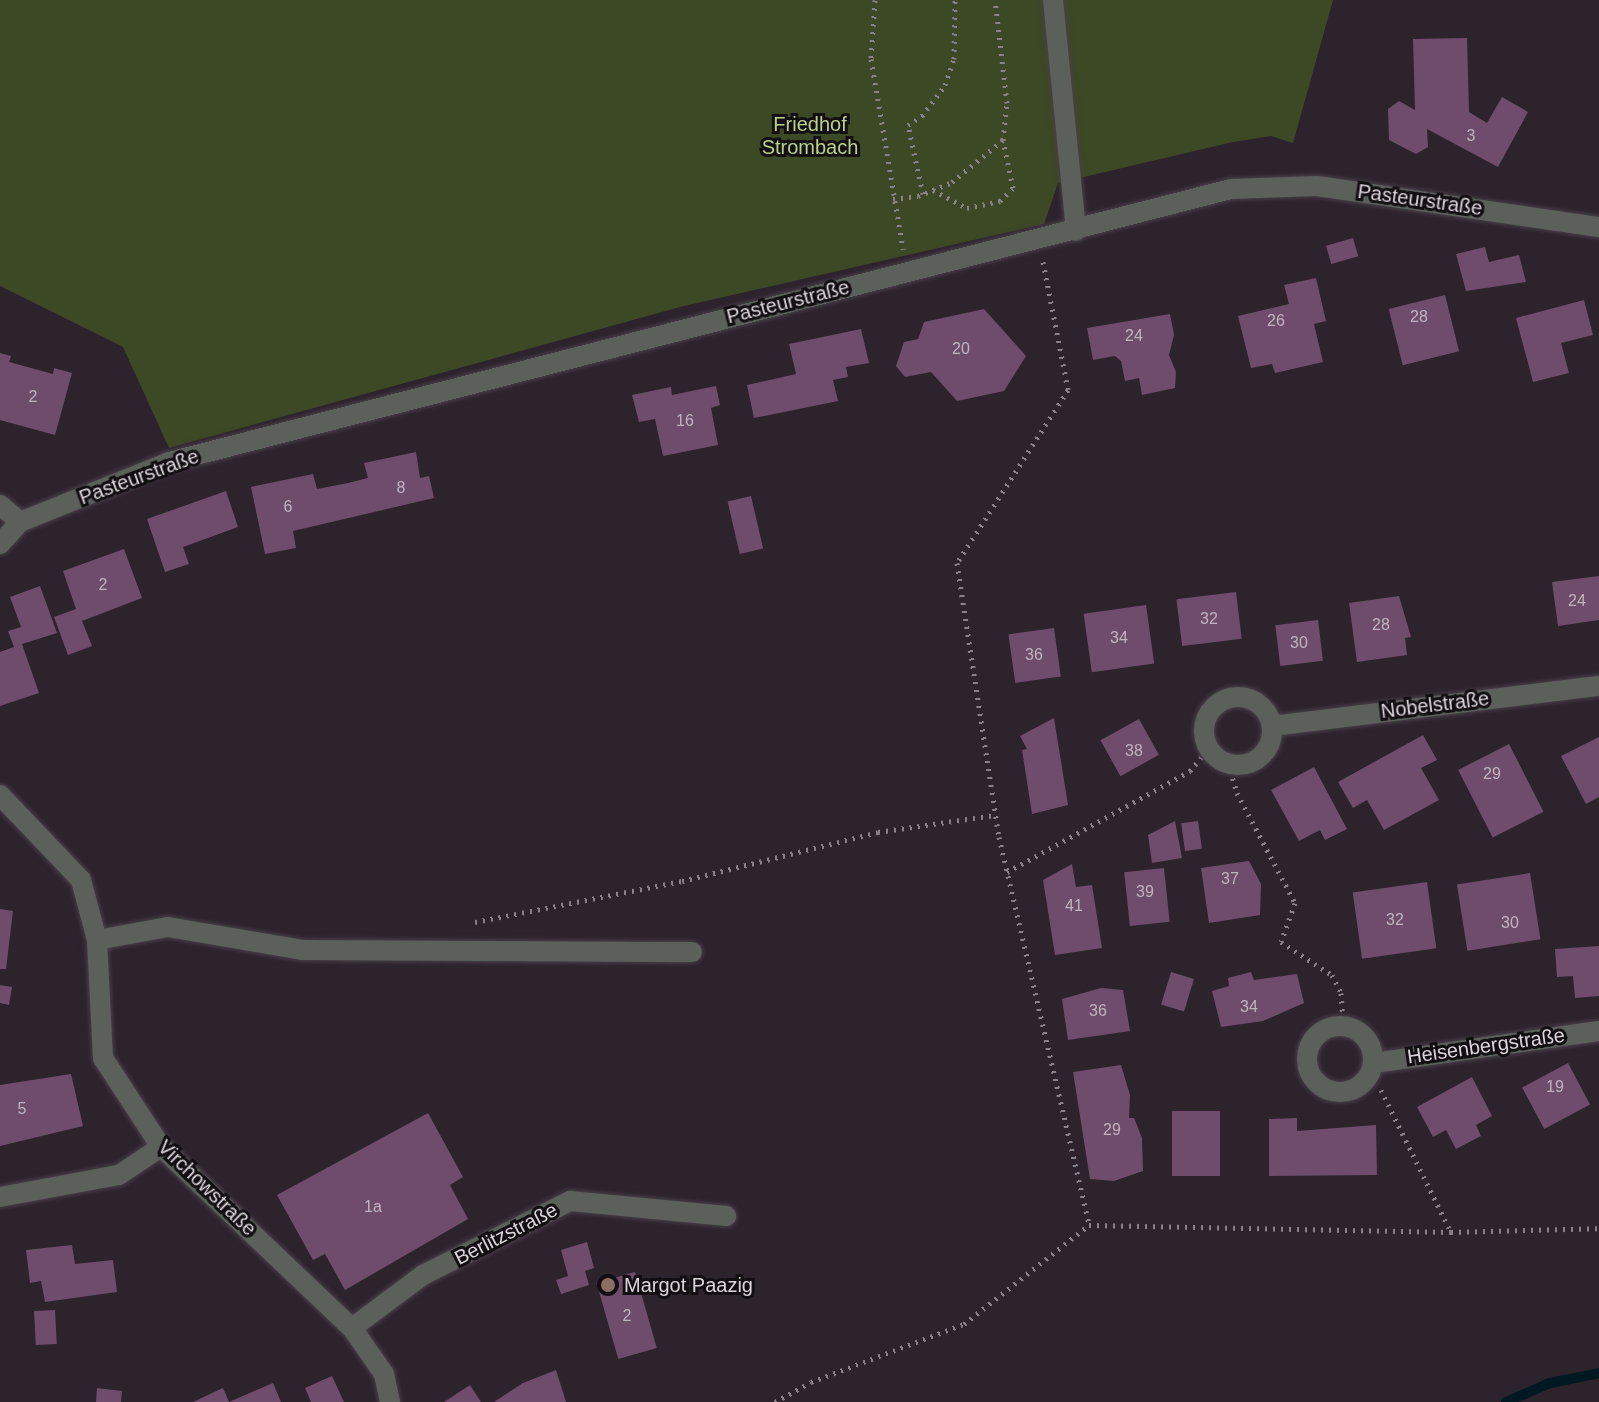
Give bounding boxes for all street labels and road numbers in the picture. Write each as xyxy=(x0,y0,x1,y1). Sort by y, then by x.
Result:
street label: Pasteurstraße xyxy=(1356,179,1484,221)
street label: Pasteurstraße xyxy=(724,275,852,329)
street label: Pasteurstraße xyxy=(76,444,202,510)
street label: Nobelstraße xyxy=(1379,686,1491,724)
street label: Heisenbergstraße xyxy=(1406,1023,1566,1069)
street label: Virchowstraße xyxy=(153,1135,261,1241)
street label: Berlitzstraße xyxy=(451,1198,561,1270)

